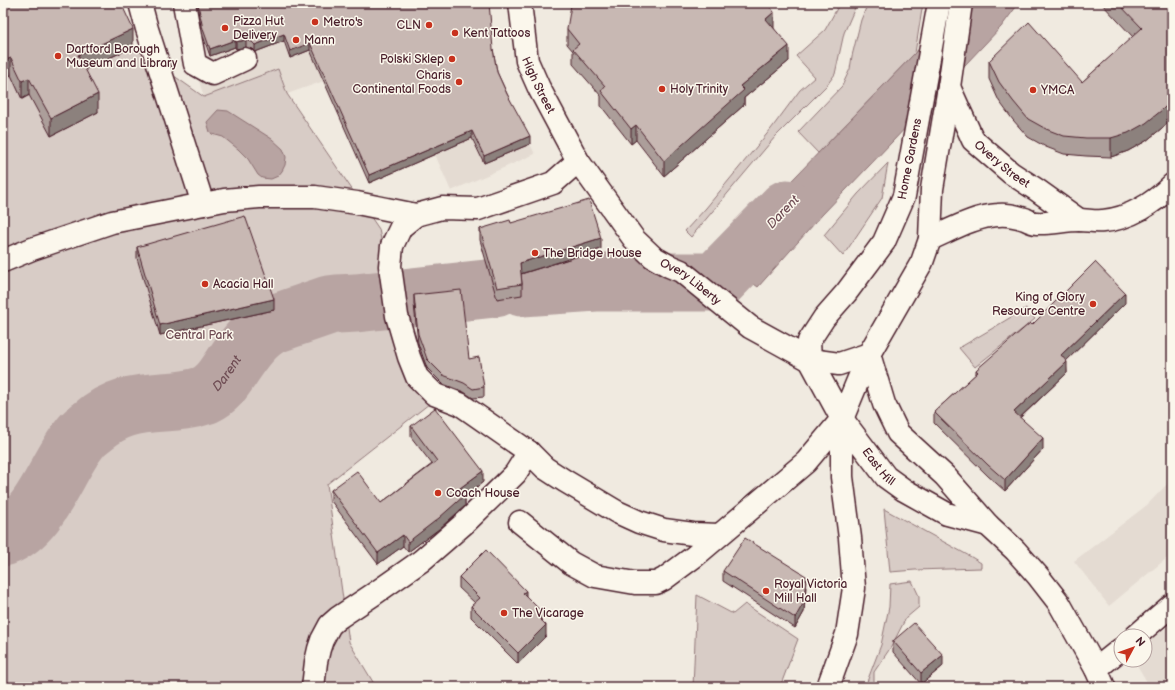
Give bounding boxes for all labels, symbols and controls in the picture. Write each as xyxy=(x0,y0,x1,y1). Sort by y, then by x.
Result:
place label: Pizza Hut Delivery xyxy=(233,14,284,43)
place label: Metro's xyxy=(323,15,363,30)
marker: Metro's xyxy=(310,17,320,27)
place label: CLN xyxy=(397,18,421,33)
marker: CLN xyxy=(424,20,434,30)
marker: Pizza Hut Delivery xyxy=(220,23,230,33)
place label: Kent Tattoos xyxy=(463,26,530,41)
marker: Kent Tattoos xyxy=(450,28,460,38)
place label: Mann xyxy=(304,33,335,48)
marker: Mann xyxy=(291,35,301,45)
place label: Dartford Borough Museum and Library xyxy=(66,42,178,71)
marker: Dartford Borough Museum and Library xyxy=(53,51,63,61)
place label: Polski Sklep xyxy=(380,52,444,67)
marker: Polski Sklep xyxy=(447,54,457,64)
street label: High Street xyxy=(519,54,559,116)
place label: Charis Continental Foods xyxy=(352,68,451,97)
marker: Charis Continental Foods xyxy=(454,77,464,87)
place label: Holy Trinity xyxy=(670,82,729,97)
place label: YMCA xyxy=(1040,83,1075,98)
marker: Holy Trinity xyxy=(657,84,667,94)
marker: YMCA xyxy=(1028,85,1038,95)
street label: Home Gardens xyxy=(895,117,925,201)
street label: Overy Street xyxy=(971,137,1033,191)
water label: Darent xyxy=(763,191,803,232)
place label: The Bridge House xyxy=(543,246,642,261)
marker: The Bridge House xyxy=(530,248,540,258)
street label: Overy Liberty xyxy=(657,255,725,308)
place label: Acacia Hall xyxy=(213,277,273,292)
marker: Acacia Hall xyxy=(200,279,210,289)
place label: King of Glory Resource Centre xyxy=(992,290,1086,319)
marker: King of Glory Resource Centre xyxy=(1088,299,1098,309)
park label: Central Park xyxy=(166,328,233,343)
water label: Darent xyxy=(209,352,246,395)
street label: East Hill xyxy=(859,445,898,489)
place label: Coach House xyxy=(446,486,520,501)
marker: Coach House xyxy=(433,488,443,498)
place label: Royal Victoria Mill Hall xyxy=(774,577,848,606)
marker: Royal Victoria Mill Hall xyxy=(761,586,771,596)
place label: The Vicarage xyxy=(512,606,584,621)
marker: The Vicarage xyxy=(499,608,509,618)
north arrow xyxy=(1113,628,1153,668)
text: N xyxy=(1133,634,1148,649)

